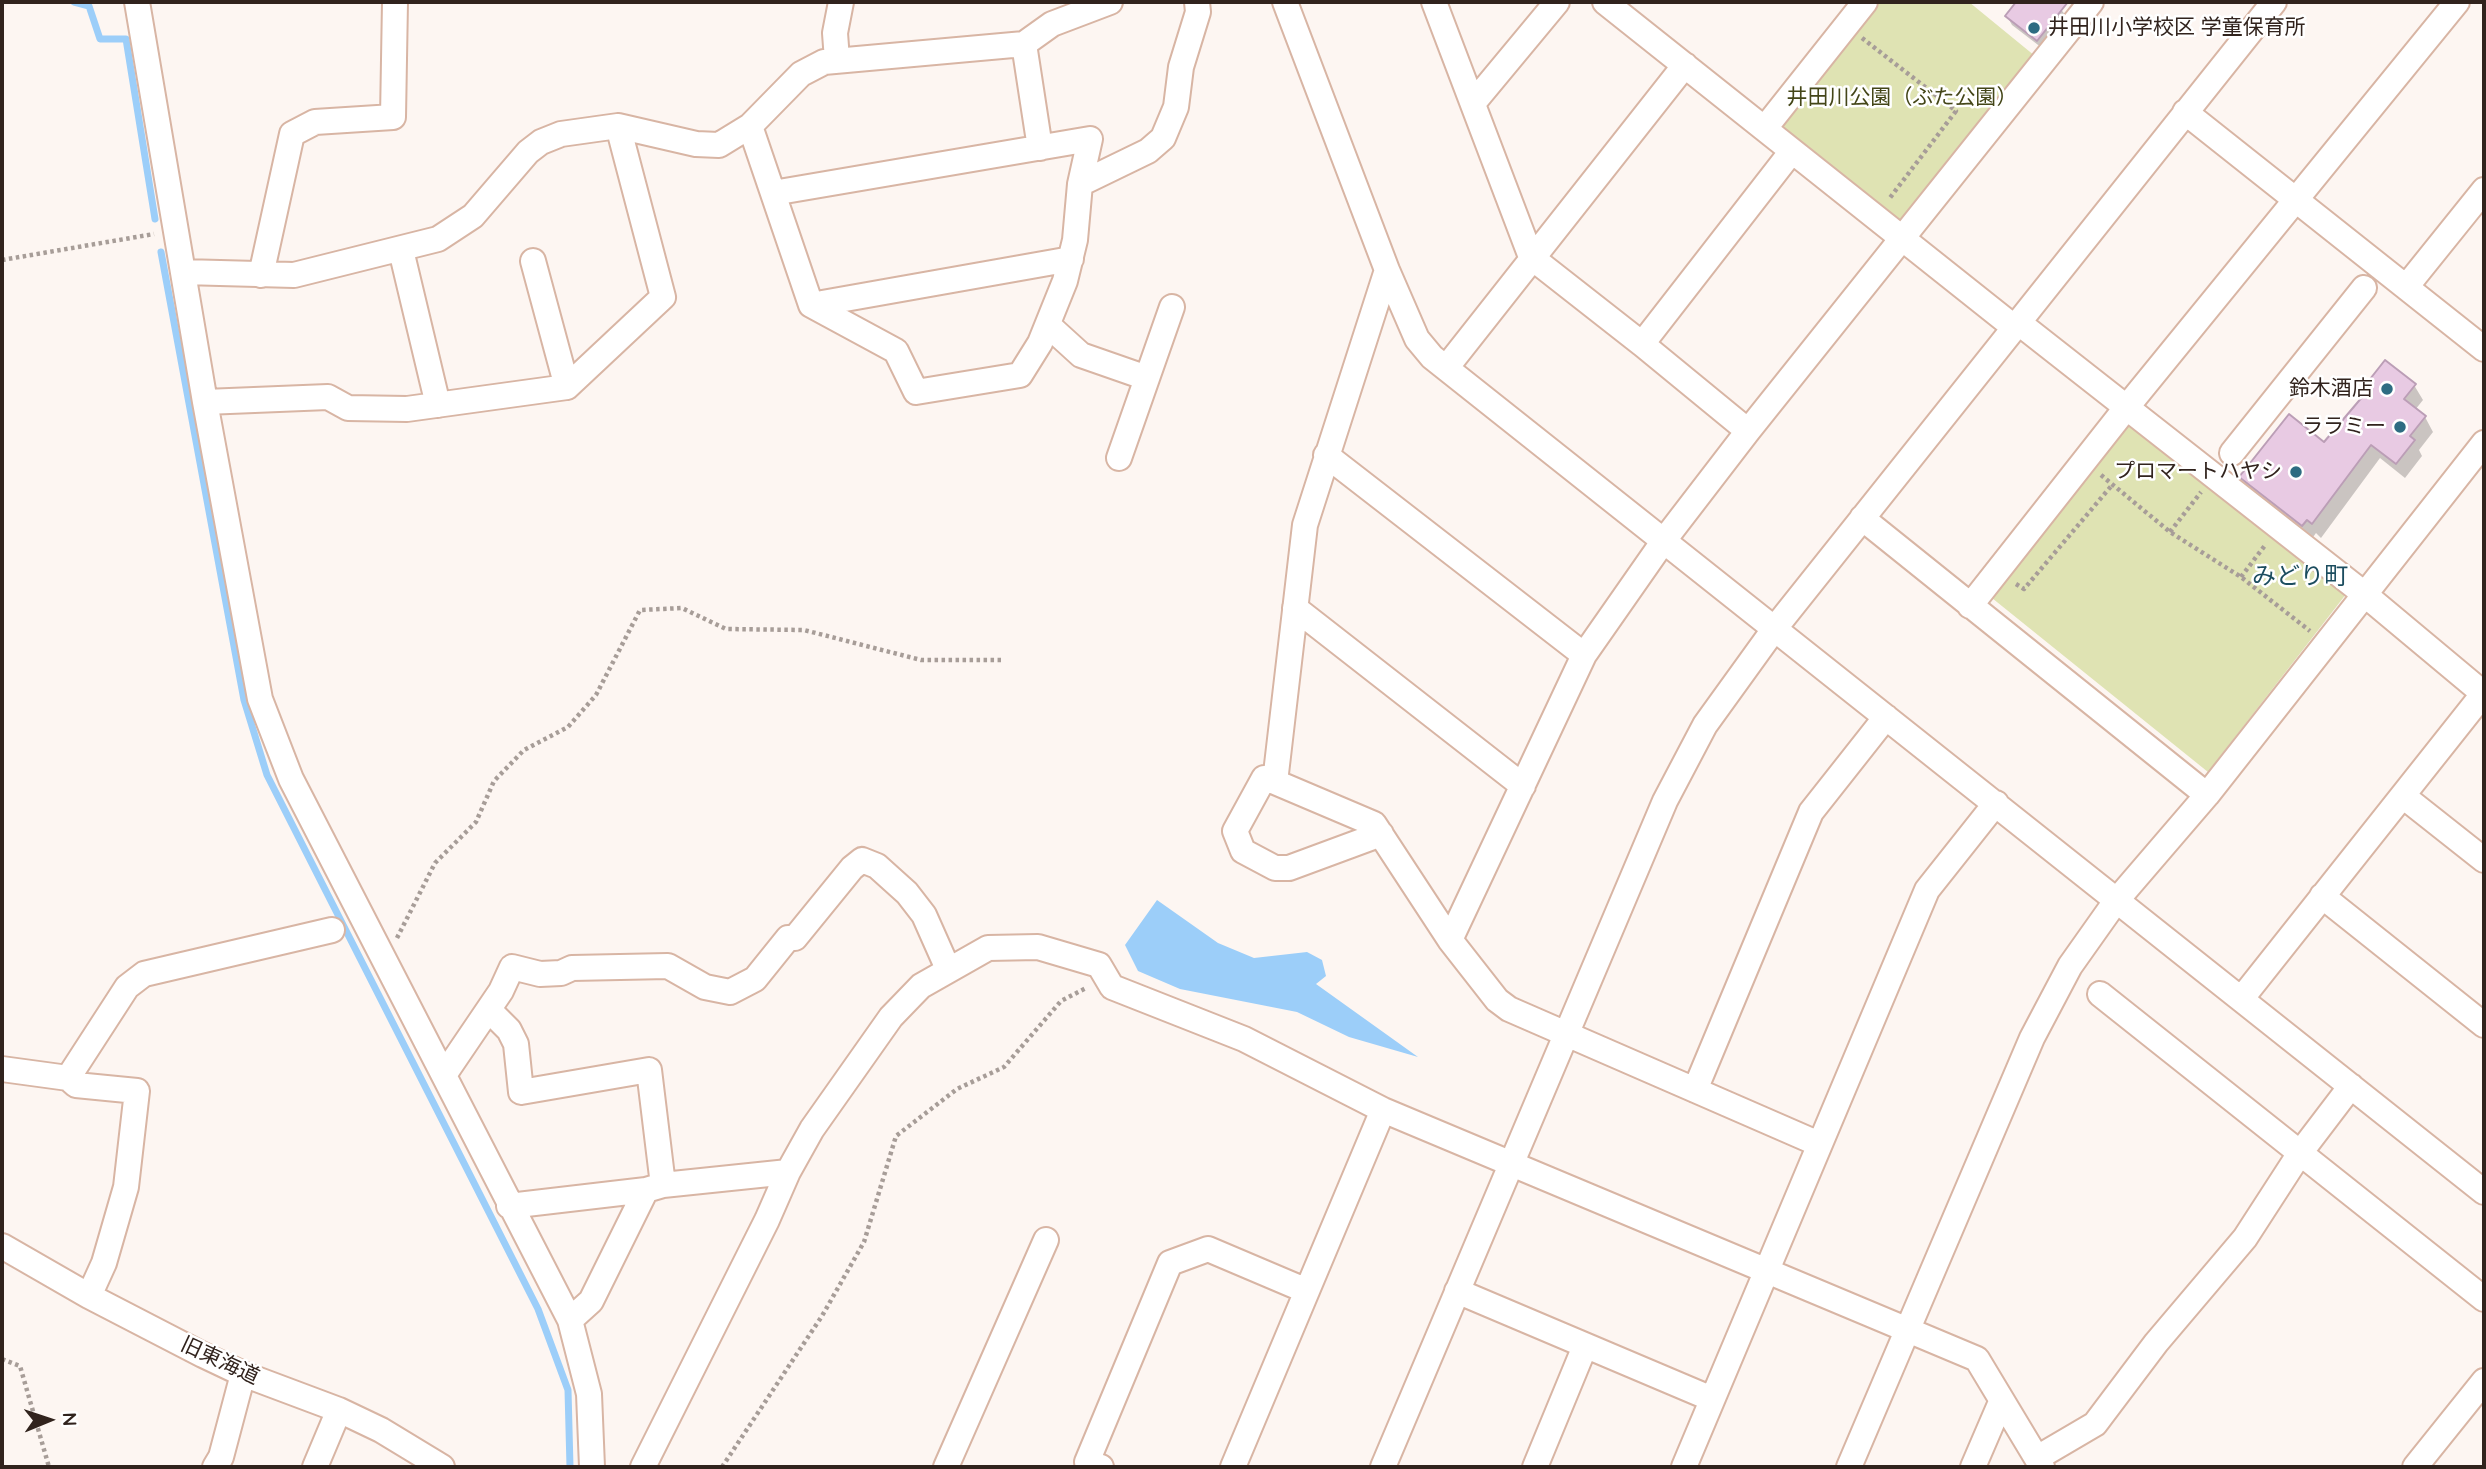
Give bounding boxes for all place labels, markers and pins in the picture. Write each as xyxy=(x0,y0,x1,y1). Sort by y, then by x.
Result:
place label: 井田川小学校区 学童保育所 xyxy=(2048,15,2306,41)
marker: 井田川小学校区 学童保育所 xyxy=(2026,20,2042,36)
place label: 鈴木酒店 xyxy=(2289,376,2373,402)
marker: 鈴木酒店 xyxy=(2379,381,2395,397)
place label: ララミー xyxy=(2302,414,2386,440)
marker: ララミー xyxy=(2392,419,2408,435)
place label: プロマートハヤシ xyxy=(2114,459,2282,485)
marker: プロマートハヤシ xyxy=(2288,464,2304,480)

